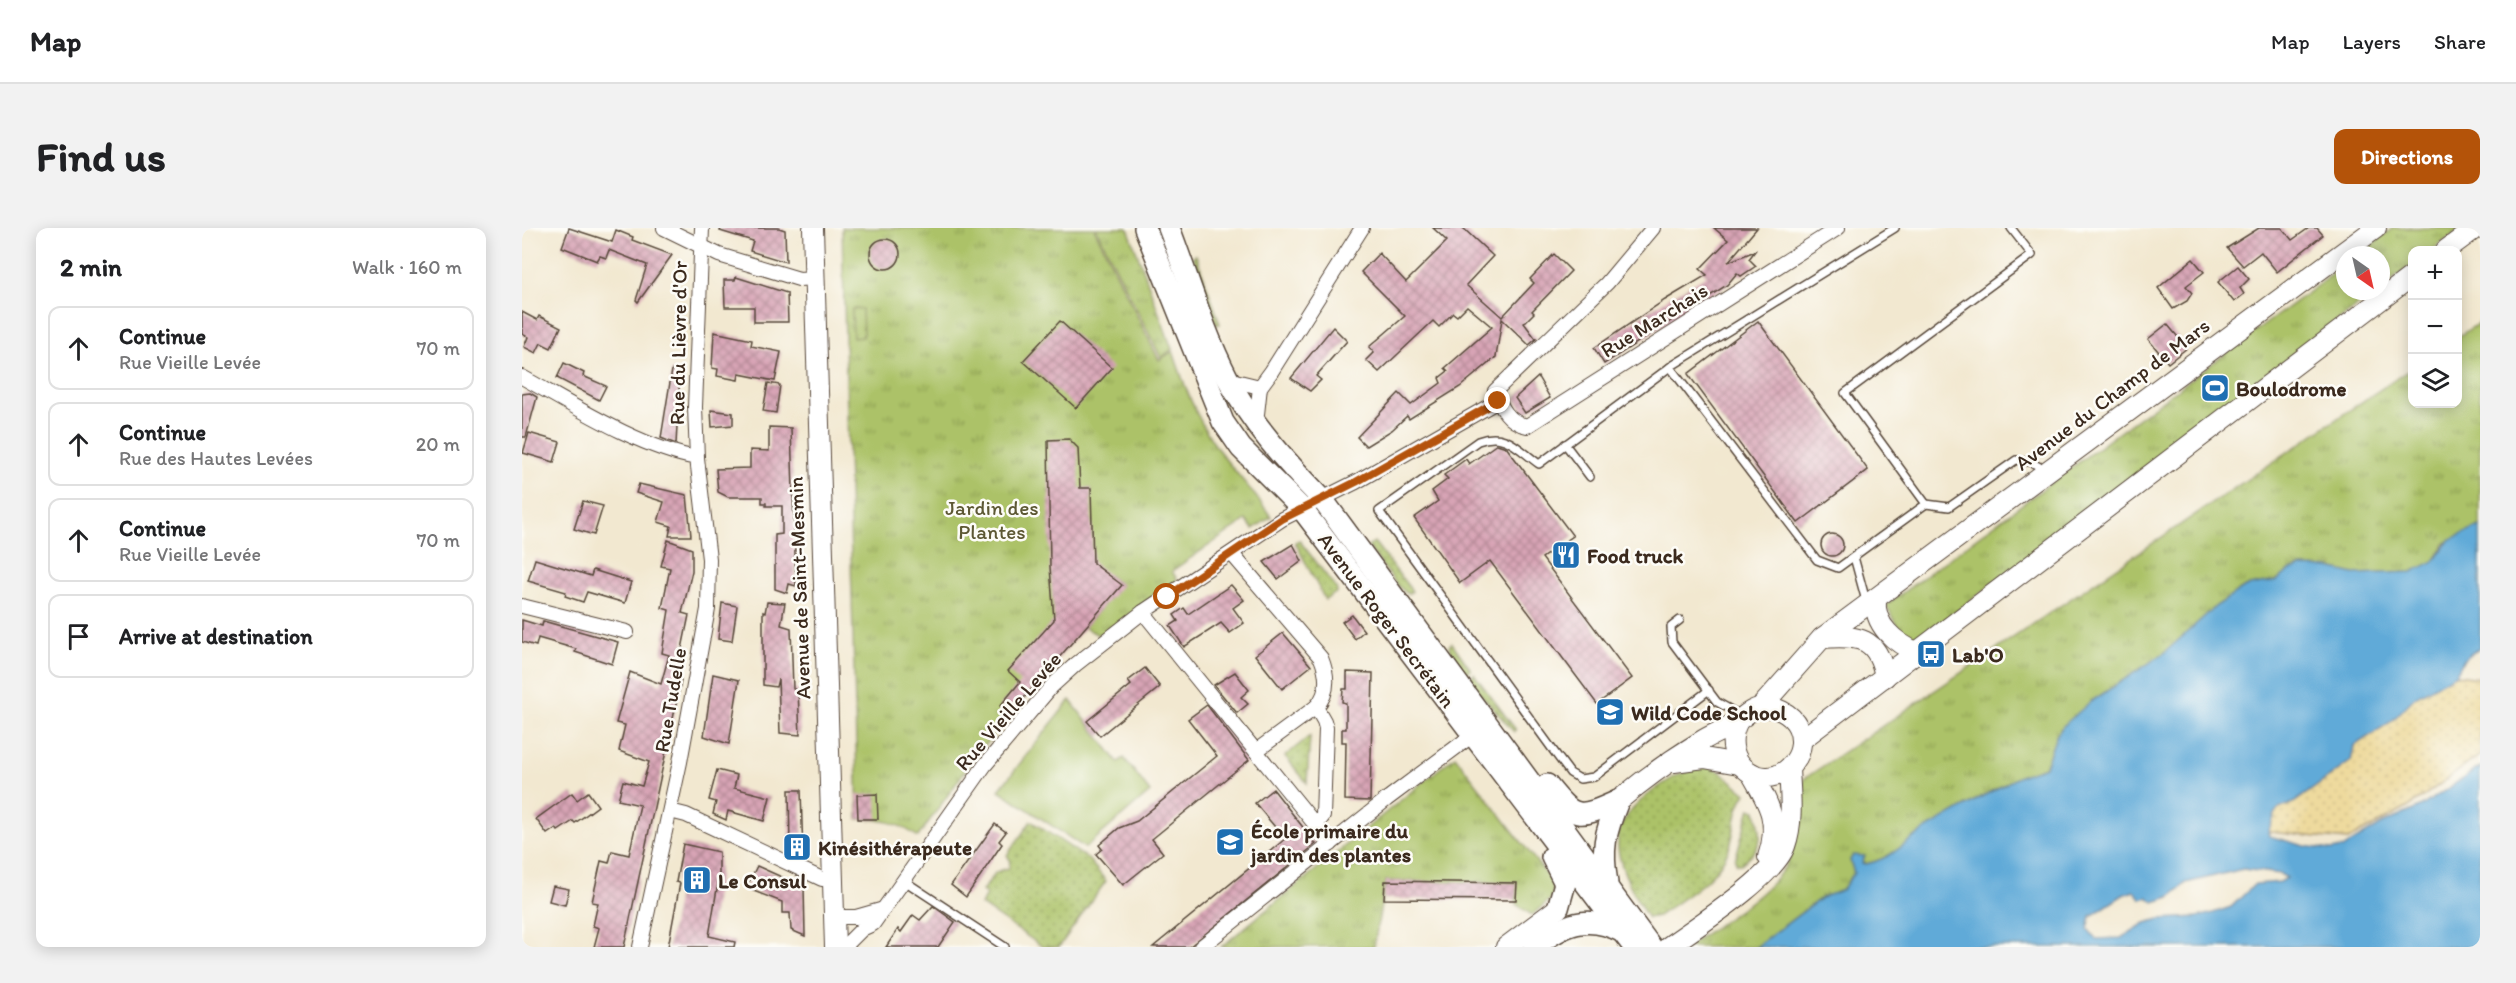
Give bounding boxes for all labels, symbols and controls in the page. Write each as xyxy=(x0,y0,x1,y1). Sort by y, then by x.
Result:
text: Map xyxy=(30,24,81,58)
text: Map xyxy=(2271,29,2310,54)
text: Layers xyxy=(2343,29,2401,54)
text: Share xyxy=(2434,29,2486,54)
button: Directions xyxy=(2334,129,2480,184)
text: Find us xyxy=(36,131,166,182)
north arrow xyxy=(2336,246,2390,300)
map controls xyxy=(2408,246,2462,408)
button: + xyxy=(2408,246,2462,300)
text: 2 min xyxy=(60,251,122,283)
text: Walk · 160 m xyxy=(352,255,462,279)
street label: Rue du Lièvre d'Or xyxy=(664,261,692,425)
street label: Rue Marchais xyxy=(1596,277,1712,363)
button: − xyxy=(2408,300,2462,354)
street label: Avenue du Champ de Mars xyxy=(2010,313,2214,475)
text: Continue xyxy=(119,323,206,350)
icon: ahead xyxy=(62,332,95,365)
text: 70 m xyxy=(416,336,460,360)
text: Rue Vieille Levée xyxy=(119,350,261,374)
button: layers xyxy=(2408,354,2462,408)
sports icon: Boulodrome xyxy=(2199,372,2231,404)
place label: Boulodrome xyxy=(2236,376,2346,401)
route end xyxy=(1484,387,1510,413)
text: Continue xyxy=(119,419,206,446)
icon: ahead xyxy=(62,428,95,461)
text: 20 m xyxy=(416,432,460,456)
text: Rue des Hautes Levées xyxy=(119,446,313,470)
street label: Avenue de Saint-Mesmin xyxy=(783,476,815,700)
park label: Jardin des Plantes xyxy=(945,495,1039,544)
text: Continue xyxy=(119,515,206,542)
icon: ahead xyxy=(62,524,95,557)
text: 70 m xyxy=(416,528,460,552)
street label: Avenue Roger Secrétain xyxy=(1313,528,1461,712)
restaurant icon: Food truck xyxy=(1550,539,1582,571)
text: Rue Vieille Levée xyxy=(119,542,261,566)
place label: Food truck xyxy=(1587,543,1684,568)
route start xyxy=(1153,583,1179,609)
icon: arrive xyxy=(62,620,95,653)
text: Arrive at destination xyxy=(119,623,313,650)
bus stop icon: Lab'O xyxy=(1915,638,1947,670)
place label: Lab'O xyxy=(1952,642,2004,667)
street label: Rue Tudelle xyxy=(649,646,692,754)
street label: Rue Vieille Levée xyxy=(950,646,1066,775)
school or university icon: Wild Code School xyxy=(1594,696,1626,728)
place label: Wild Code School xyxy=(1631,700,1787,725)
place label: École primaire du jardin des plantes xyxy=(1250,818,1411,868)
school or university icon: École primaire du jardin des plantes xyxy=(1214,826,1246,858)
building icon: Kinésithérapeute xyxy=(781,831,813,863)
place label: Kinésithérapeute xyxy=(818,835,972,861)
building icon: Le Consul xyxy=(681,864,713,896)
place label: Le Consul xyxy=(718,868,807,893)

